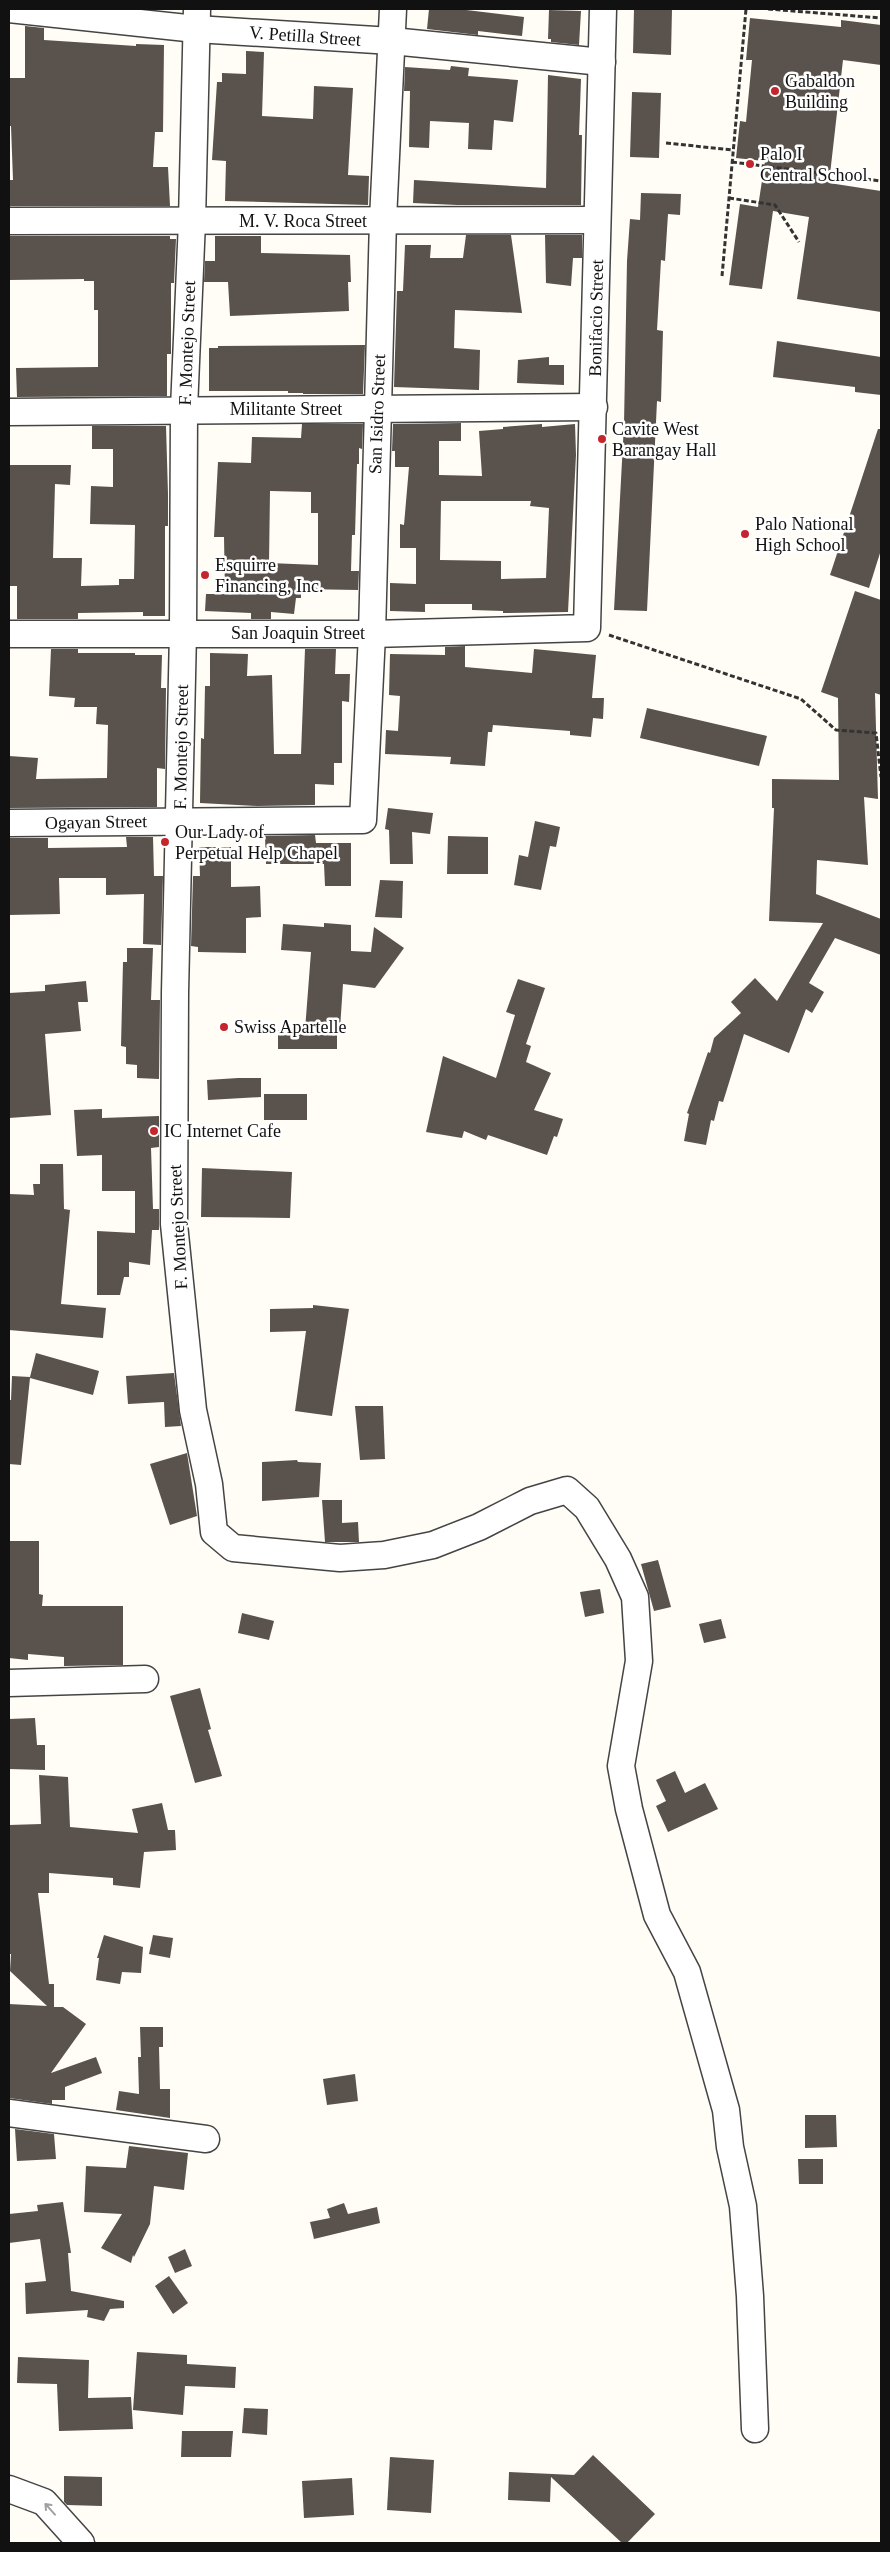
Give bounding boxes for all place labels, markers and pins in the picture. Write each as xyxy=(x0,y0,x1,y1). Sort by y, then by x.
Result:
place label: Gabaldon Building xyxy=(785,71,855,112)
marker: Gabaldon Building xyxy=(769,85,781,97)
place label: Palo I Central School xyxy=(760,144,867,185)
marker: Palo I Central School xyxy=(744,158,756,170)
place label: Cavite West Barangay Hall xyxy=(612,419,716,460)
marker: Cavite West Barangay Hall xyxy=(596,433,608,445)
place label: Palo National High School xyxy=(755,514,853,555)
marker: Palo National High School xyxy=(739,528,751,540)
place label: Esquirre Financing, Inc. xyxy=(215,555,323,596)
marker: Esquirre Financing, Inc. xyxy=(199,569,211,581)
place label: Our Lady of Perpetual Help Chapel xyxy=(175,822,338,863)
marker: Our Lady of Perpetual Help Chapel xyxy=(159,836,171,848)
place label: Swiss Apartelle xyxy=(234,1017,347,1037)
marker: Swiss Apartelle xyxy=(218,1021,230,1033)
place label: IC Internet Cafe xyxy=(164,1121,281,1141)
marker: IC Internet Cafe xyxy=(148,1125,160,1137)

